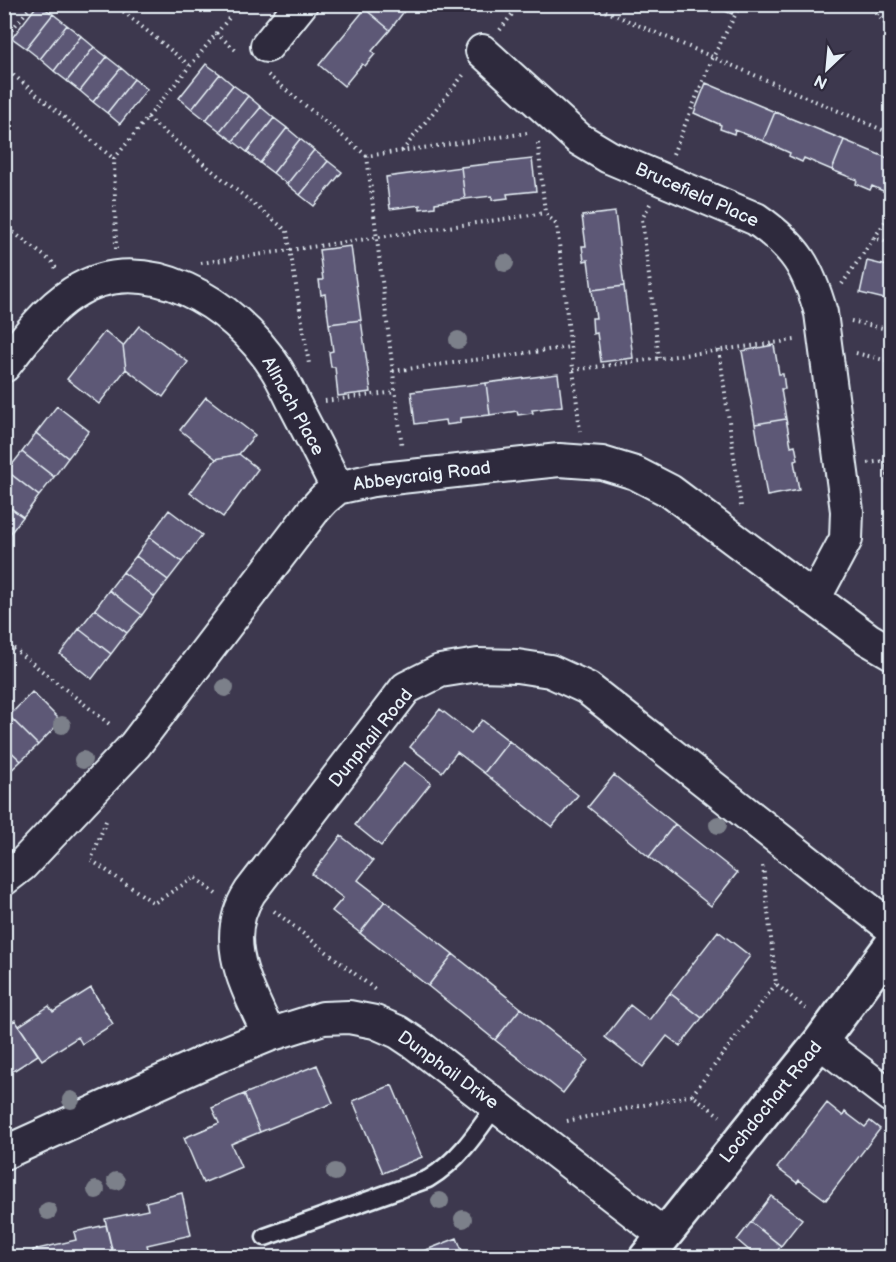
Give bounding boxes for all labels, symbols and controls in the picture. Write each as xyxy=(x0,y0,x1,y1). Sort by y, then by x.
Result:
north arrow xyxy=(797,39,857,99)
text: N xyxy=(812,70,831,92)
street label: Brucefield Place xyxy=(632,158,762,232)
street label: Allnach Place xyxy=(257,353,329,459)
street label: Abbeycraig Road xyxy=(352,457,492,495)
street label: Dunphail Road xyxy=(325,685,417,791)
street label: Dunphail Drive xyxy=(394,1026,503,1114)
street label: Lochdochart Road xyxy=(716,1037,826,1167)

